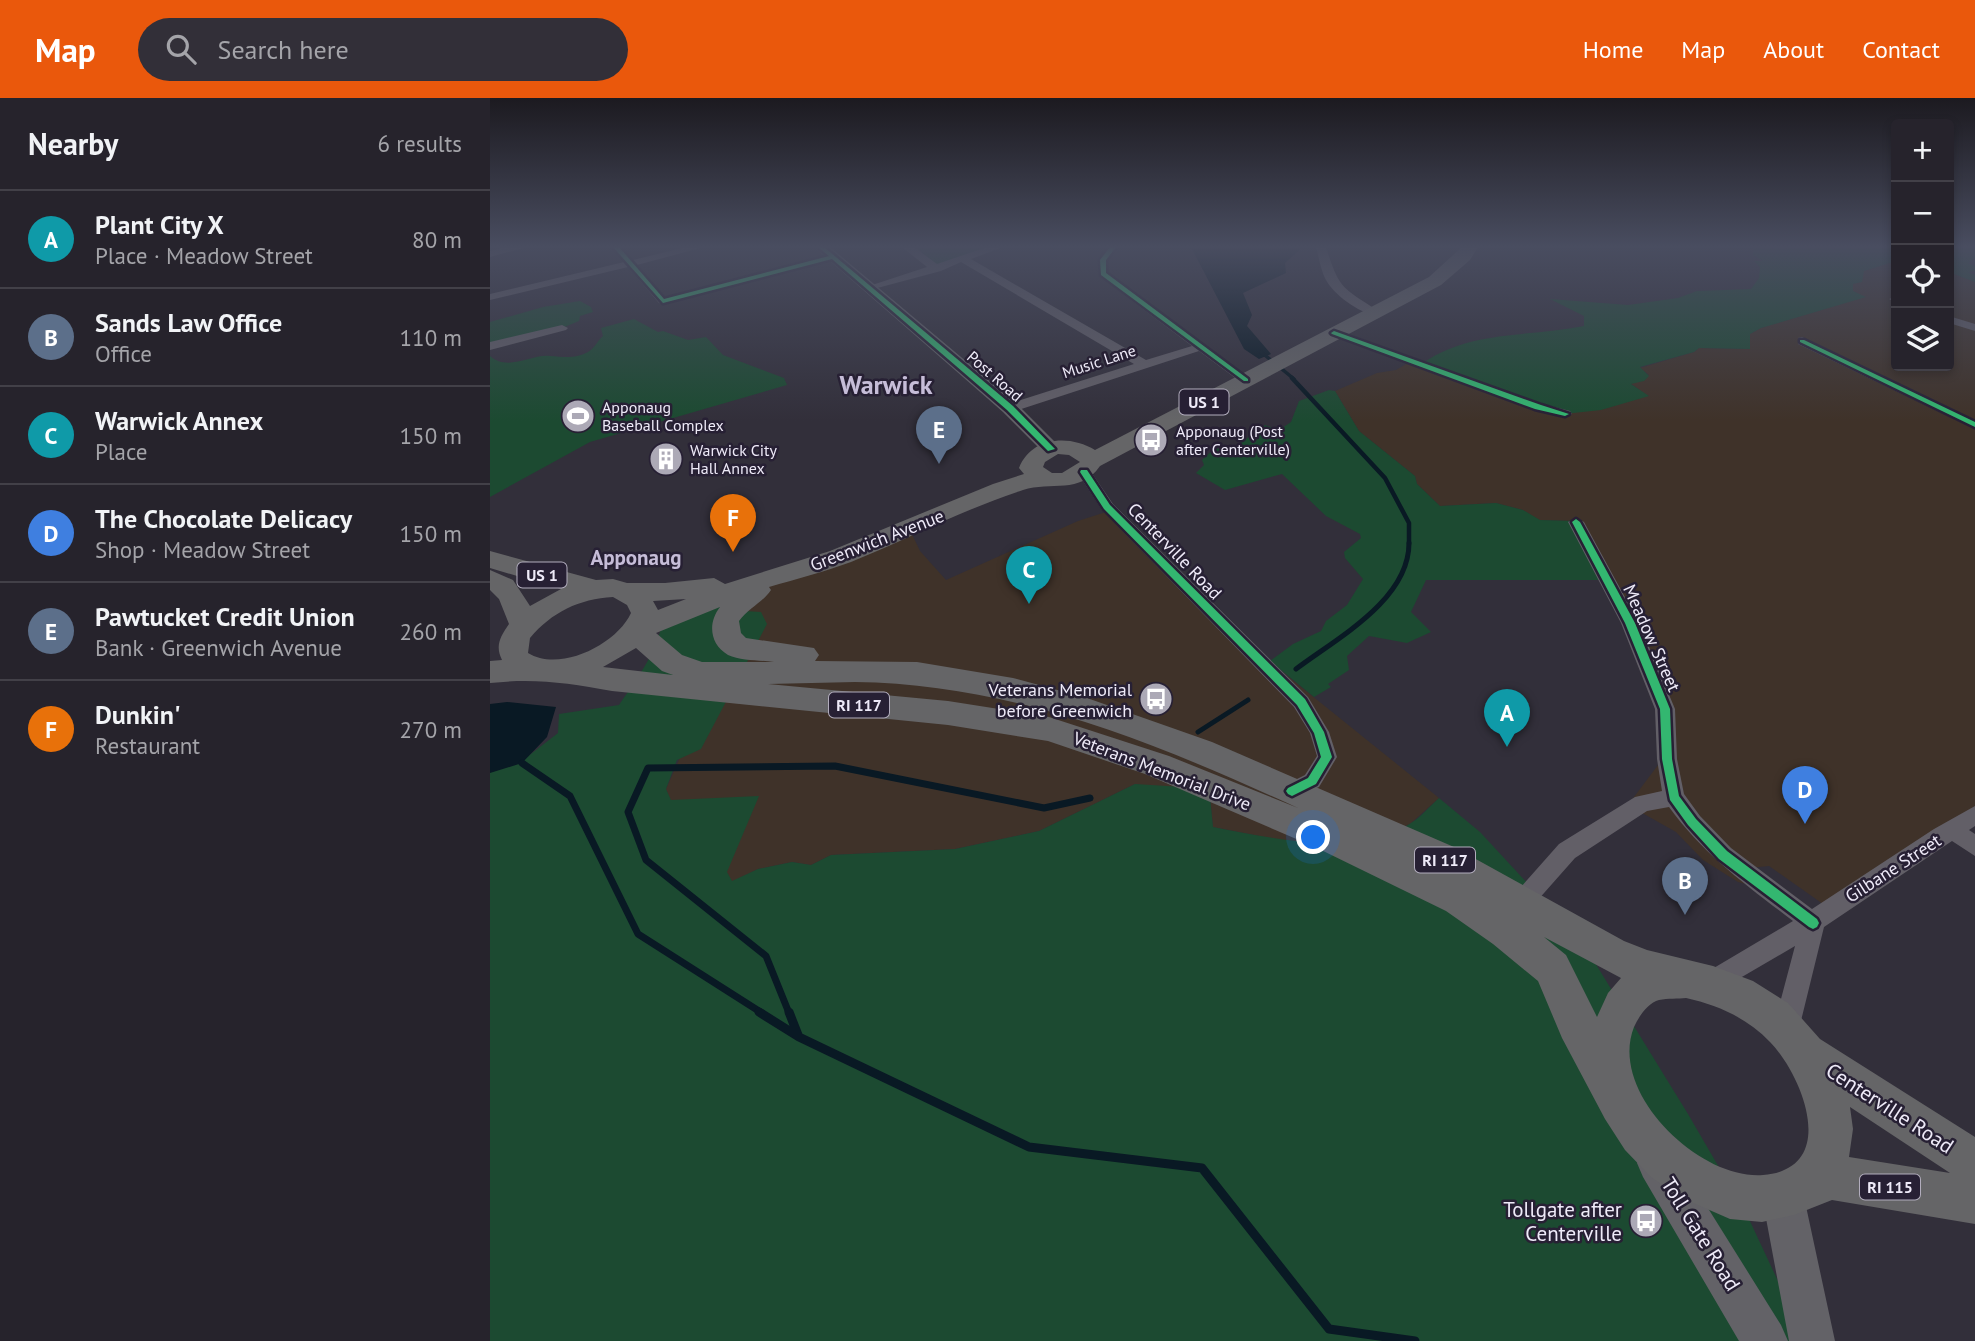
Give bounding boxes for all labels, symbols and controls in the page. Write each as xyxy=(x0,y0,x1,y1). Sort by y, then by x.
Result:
search box xyxy=(138,18,628,81)
text: Map xyxy=(35,28,96,71)
icon: search xyxy=(162,30,200,68)
text: Search here xyxy=(218,33,349,66)
text: Home xyxy=(1583,34,1643,65)
text: Map xyxy=(1681,34,1725,65)
text: About xyxy=(1763,34,1824,65)
text: Contact xyxy=(1862,34,1940,65)
map controls xyxy=(1891,119,1954,371)
button: + xyxy=(1891,119,1954,182)
text: Nearby xyxy=(28,124,118,163)
text: 6 results xyxy=(378,129,462,158)
button: − xyxy=(1891,182,1954,245)
text: Plant City X xyxy=(95,208,224,241)
text: A xyxy=(44,225,58,254)
text: 80 m xyxy=(412,225,462,254)
text: Place · Meadow Street xyxy=(95,241,313,270)
button: locate xyxy=(1891,245,1954,308)
text: Sands Law Office xyxy=(95,306,282,339)
button: layers xyxy=(1891,308,1954,371)
text: B xyxy=(44,323,58,352)
text: 110 m xyxy=(400,323,462,352)
text: Office xyxy=(95,339,152,368)
street label: Music Lane xyxy=(1060,340,1138,382)
street label: Post Road xyxy=(963,346,1027,406)
district label: Warwick xyxy=(840,368,933,401)
road number: US 1 xyxy=(1180,390,1228,414)
sports icon: Apponaug Baseball Complex xyxy=(559,397,597,435)
place label: Apponaug Baseball Complex xyxy=(602,397,724,435)
text: Warwick Annex xyxy=(95,404,263,437)
pin: E xyxy=(916,406,962,464)
text: C xyxy=(45,421,57,450)
text: 150 m xyxy=(400,421,462,450)
bus stop icon: Apponaug (Post after Centerville) xyxy=(1132,421,1170,459)
place label: Apponaug (Post after Centerville) xyxy=(1176,421,1290,459)
text: Place xyxy=(95,437,148,466)
building icon: Warwick City Hall Annex xyxy=(647,440,685,478)
place label: Warwick City Hall Annex xyxy=(690,440,778,478)
pin: F xyxy=(710,494,756,552)
street label: Centerville Road xyxy=(1123,498,1227,604)
text: The Chocolate Delicacy xyxy=(95,502,352,535)
street label: Greenwich Avenue xyxy=(807,504,947,576)
text: D xyxy=(44,519,58,548)
text: 150 m xyxy=(400,519,462,548)
text: Shop · Meadow Street xyxy=(95,535,310,564)
district label: Apponaug xyxy=(590,544,682,571)
pin: C xyxy=(1006,546,1052,604)
road number: US 1 xyxy=(518,562,566,588)
street label: Meadow Street xyxy=(1618,581,1686,695)
text: Pawtucket Credit Union xyxy=(95,600,355,633)
text: E xyxy=(45,617,57,646)
text: 260 m xyxy=(400,617,462,646)
text: Bank · Greenwich Avenue xyxy=(95,633,342,662)
place label: Veterans Memorial before Greenwich xyxy=(988,678,1133,722)
bus stop icon: Veterans Memorial before Greenwich xyxy=(1137,680,1175,718)
pin: A xyxy=(1484,689,1530,747)
road number: RI 117 xyxy=(829,692,889,718)
text: Dunkin' xyxy=(95,698,181,731)
text: F xyxy=(45,715,57,744)
text: 270 m xyxy=(400,715,462,744)
street label: Veterans Memorial Drive xyxy=(1069,726,1254,816)
text: Restaurant xyxy=(95,731,200,760)
pin: D xyxy=(1782,766,1828,824)
your location xyxy=(1296,820,1330,854)
street label: Gilbane Street xyxy=(1841,829,1945,907)
road number: RI 117 xyxy=(1415,848,1475,873)
pin: B xyxy=(1662,857,1708,915)
street label: Centerville Road xyxy=(1821,1057,1959,1159)
street label: Toll Gate Road xyxy=(1655,1172,1747,1296)
road number: RI 115 xyxy=(1860,1175,1920,1200)
place label: Tollgate after Centerville xyxy=(1503,1196,1622,1247)
bus stop icon: Tollgate after Centerville xyxy=(1627,1202,1665,1240)

